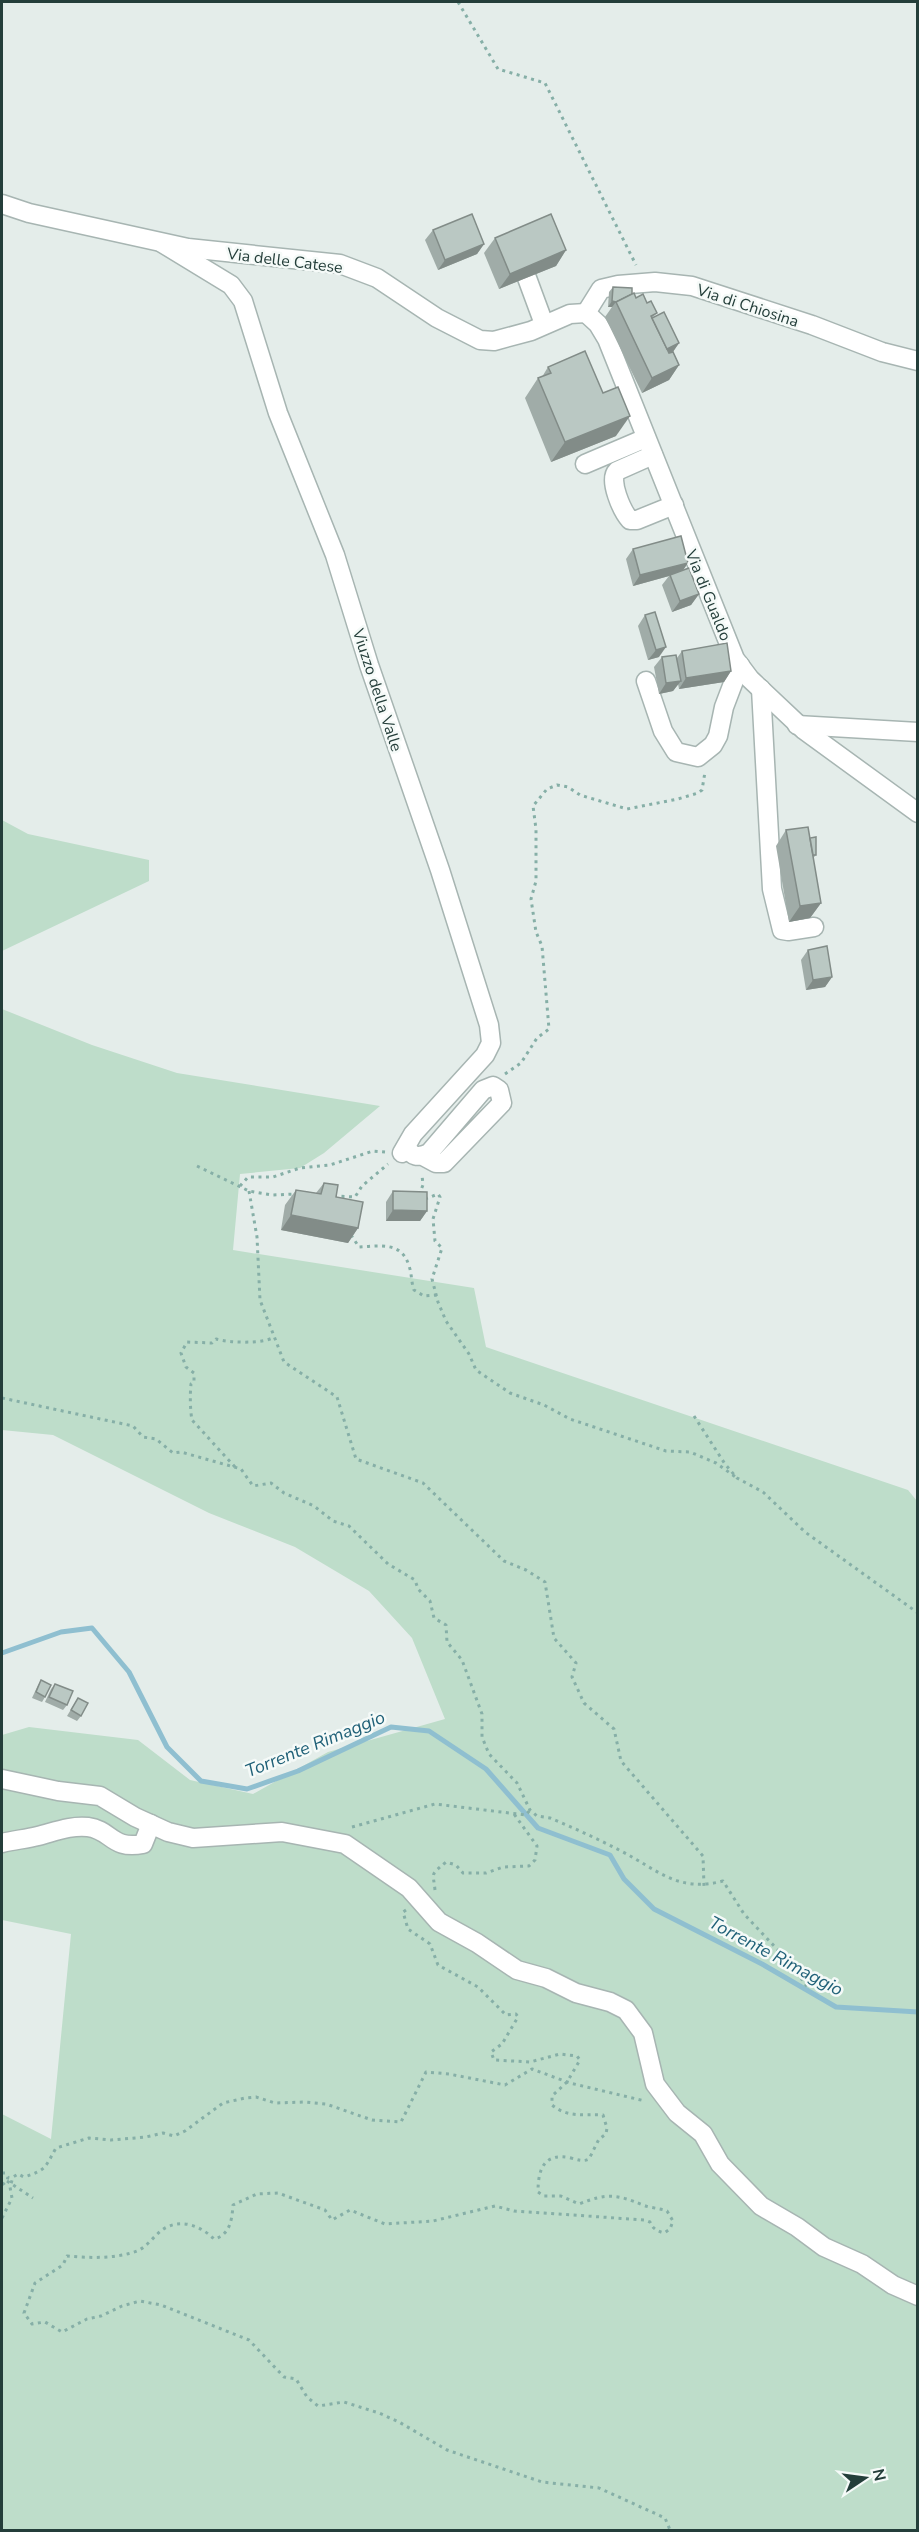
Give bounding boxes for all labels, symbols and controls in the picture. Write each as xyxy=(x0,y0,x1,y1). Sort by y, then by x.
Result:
street label: Via delle Catese xyxy=(225,243,344,279)
street label: Via di Chiosina xyxy=(693,279,801,333)
street label: Via di Gualdo xyxy=(679,546,736,644)
street label: Viuzzo della Valle xyxy=(347,625,407,754)
water label: Torrente Rimaggio xyxy=(241,1705,389,1783)
water label: Torrente Rimaggio xyxy=(705,1910,847,2002)
north arrow xyxy=(835,2448,895,2508)
text: N xyxy=(867,2467,891,2483)

